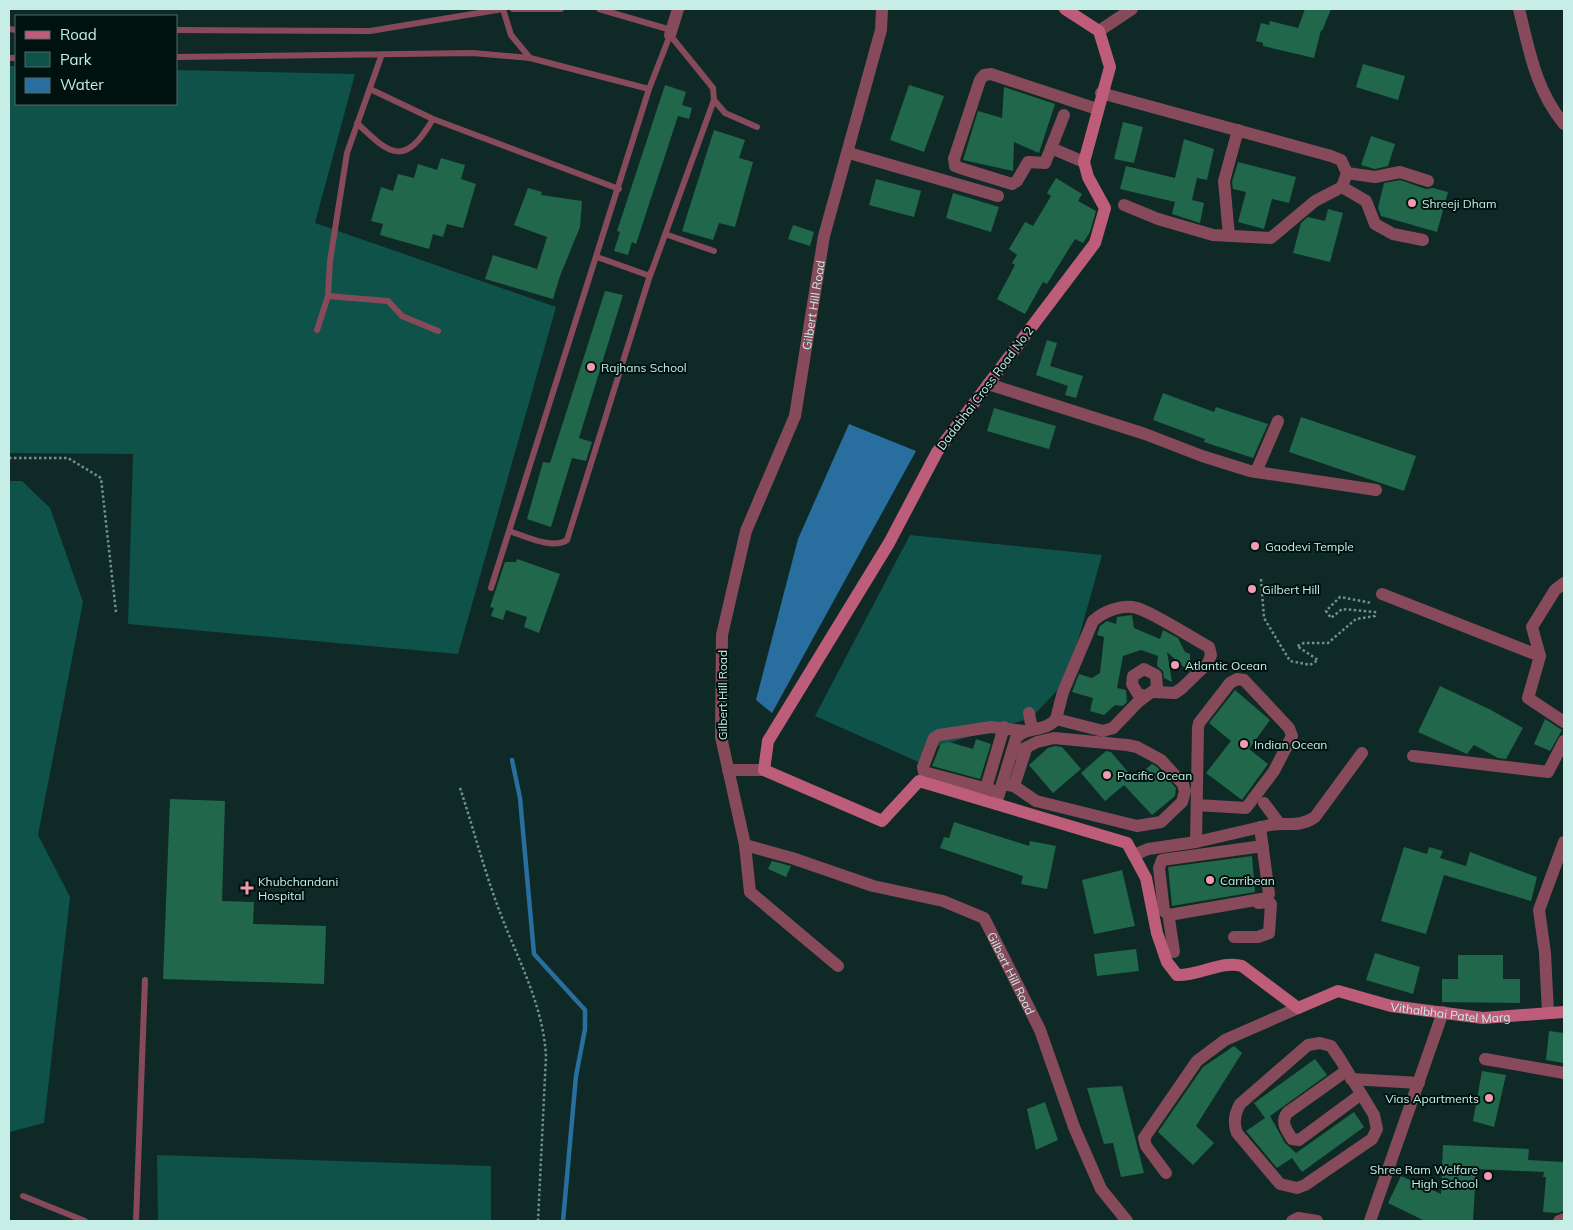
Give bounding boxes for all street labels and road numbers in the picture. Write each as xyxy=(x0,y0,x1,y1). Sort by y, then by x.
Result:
street label: Gilbert Hill Road xyxy=(798,259,827,351)
street label: Dadabhai Cross Road No 2 xyxy=(934,323,1036,453)
street label: Gilbert Hill Road xyxy=(715,650,730,740)
street label: Gilbert Hill Road xyxy=(985,929,1039,1017)
street label: Vithalbhai Patel Marg xyxy=(1390,999,1511,1026)

